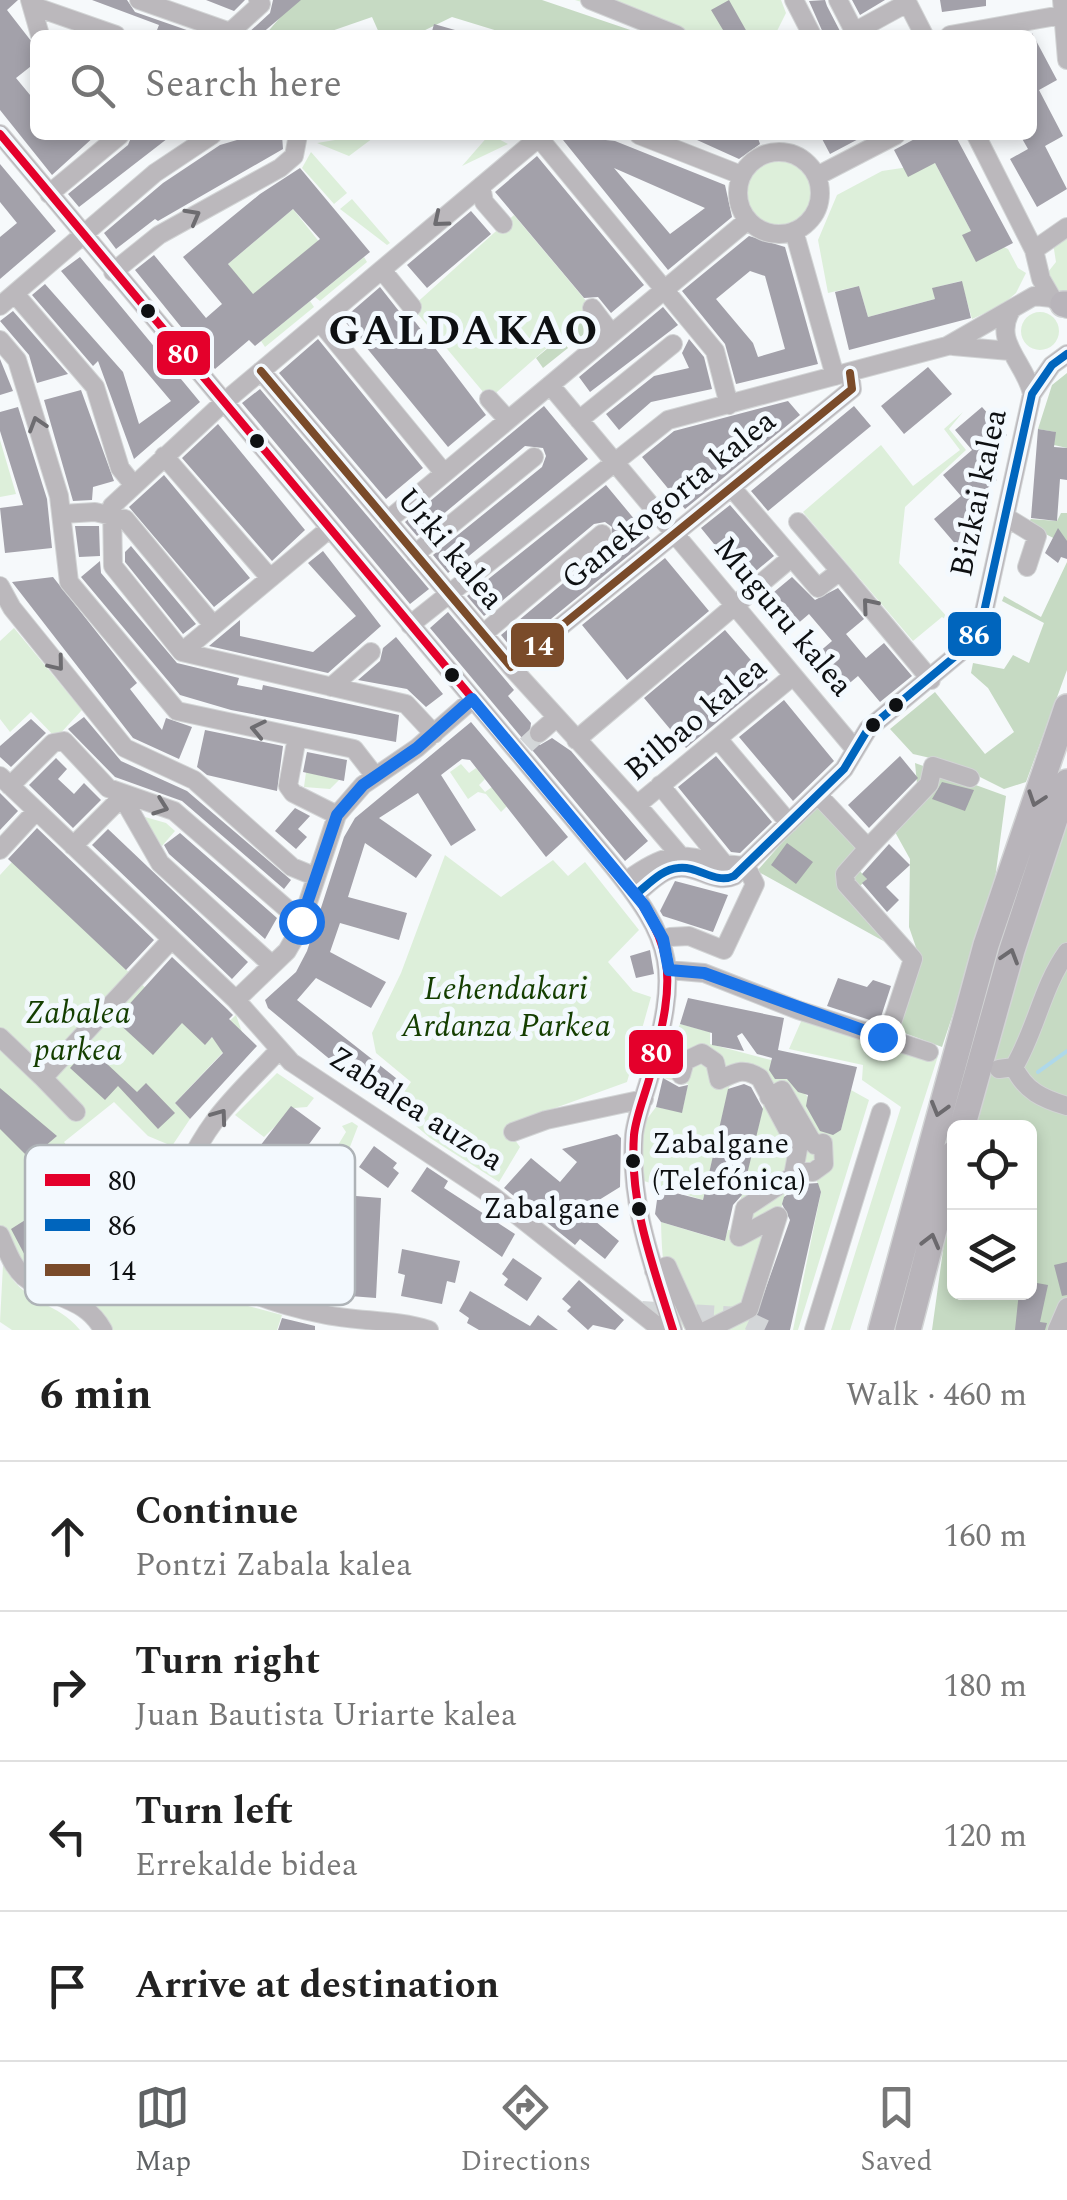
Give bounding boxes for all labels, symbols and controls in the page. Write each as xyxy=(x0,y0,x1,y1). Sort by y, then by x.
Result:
search box xyxy=(30,30,1037,140)
text: Search here xyxy=(145,56,342,114)
icon: search xyxy=(65,58,120,113)
one-way arrow xyxy=(182,209,200,229)
one-way arrow xyxy=(434,209,452,227)
district label: GALDAKAO xyxy=(328,300,600,363)
unlabelled marker xyxy=(138,301,158,321)
line badge: 80 xyxy=(155,329,212,377)
text: 80 xyxy=(167,333,199,376)
street label: Ganekogorta kalea xyxy=(551,398,787,602)
street label: Bizkai kalea xyxy=(937,404,1021,582)
one-way arrow xyxy=(28,416,49,433)
unlabelled marker xyxy=(247,431,267,451)
street label: Urki kalea xyxy=(384,477,516,621)
street label: Muguru kalea xyxy=(701,526,865,708)
one-way arrow xyxy=(862,598,880,616)
line badge: 86 xyxy=(946,610,1003,658)
text: 86 xyxy=(958,614,990,657)
line badge: 14 xyxy=(509,621,566,669)
text: 14 xyxy=(522,625,554,668)
street label: Bilbao kalea xyxy=(614,644,778,793)
one-way arrow xyxy=(45,653,63,671)
unlabelled marker xyxy=(442,665,462,685)
unlabelled marker xyxy=(886,695,906,715)
unlabelled marker xyxy=(863,715,883,735)
one-way arrow xyxy=(250,719,267,740)
one-way arrow xyxy=(1027,790,1048,807)
one-way arrow xyxy=(151,795,169,815)
route start xyxy=(279,899,325,945)
one-way arrow xyxy=(998,948,1019,965)
park label: Lehendakari Ardanza Parkea xyxy=(400,965,611,1051)
park label: Zabalea parkea xyxy=(25,989,131,1075)
route end xyxy=(860,1015,906,1061)
line badge: 80 xyxy=(627,1028,685,1076)
text: 80 xyxy=(640,1032,672,1075)
street label: Zabalea auzoa xyxy=(319,1034,514,1184)
one-way arrow xyxy=(930,1100,951,1118)
one-way arrow xyxy=(208,1109,226,1127)
map controls xyxy=(947,1120,1037,1300)
button: locate xyxy=(947,1120,1037,1210)
place label: Zabalgane (Telefónica) xyxy=(652,1121,806,1204)
legend xyxy=(25,1145,355,1305)
marker: Zabalgane (Telefónica) xyxy=(623,1151,643,1171)
text: 80 xyxy=(108,1160,136,1203)
place label: Zabalgane xyxy=(483,1186,620,1232)
marker: Zabalgane xyxy=(629,1199,649,1219)
text: 86 xyxy=(108,1205,136,1248)
button: layers xyxy=(947,1210,1037,1300)
one-way arrow xyxy=(919,1233,940,1251)
text: 14 xyxy=(108,1250,136,1293)
text: 6 min xyxy=(40,1364,152,1427)
text: Walk · 460 m xyxy=(846,1371,1027,1420)
text: Continue xyxy=(135,1483,298,1541)
icon: ahead xyxy=(40,1509,95,1564)
text: 160 m xyxy=(943,1512,1027,1561)
text: Pontzi Zabala kalea xyxy=(135,1541,412,1590)
text: Turn right xyxy=(135,1633,320,1691)
icon: right xyxy=(40,1659,95,1714)
text: 180 m xyxy=(943,1662,1027,1711)
text: Juan Bautista Uriarte kalea xyxy=(135,1691,517,1740)
text: Turn left xyxy=(135,1783,293,1841)
icon: left xyxy=(40,1809,95,1864)
text: 120 m xyxy=(943,1812,1027,1861)
text: Errekalde bidea xyxy=(135,1841,358,1890)
text: Arrive at destination xyxy=(135,1957,499,2015)
icon: arrive xyxy=(40,1959,95,2014)
tab: Map xyxy=(135,2080,191,2183)
tab: Directions xyxy=(460,2080,591,2183)
tab: Saved xyxy=(861,2080,932,2183)

